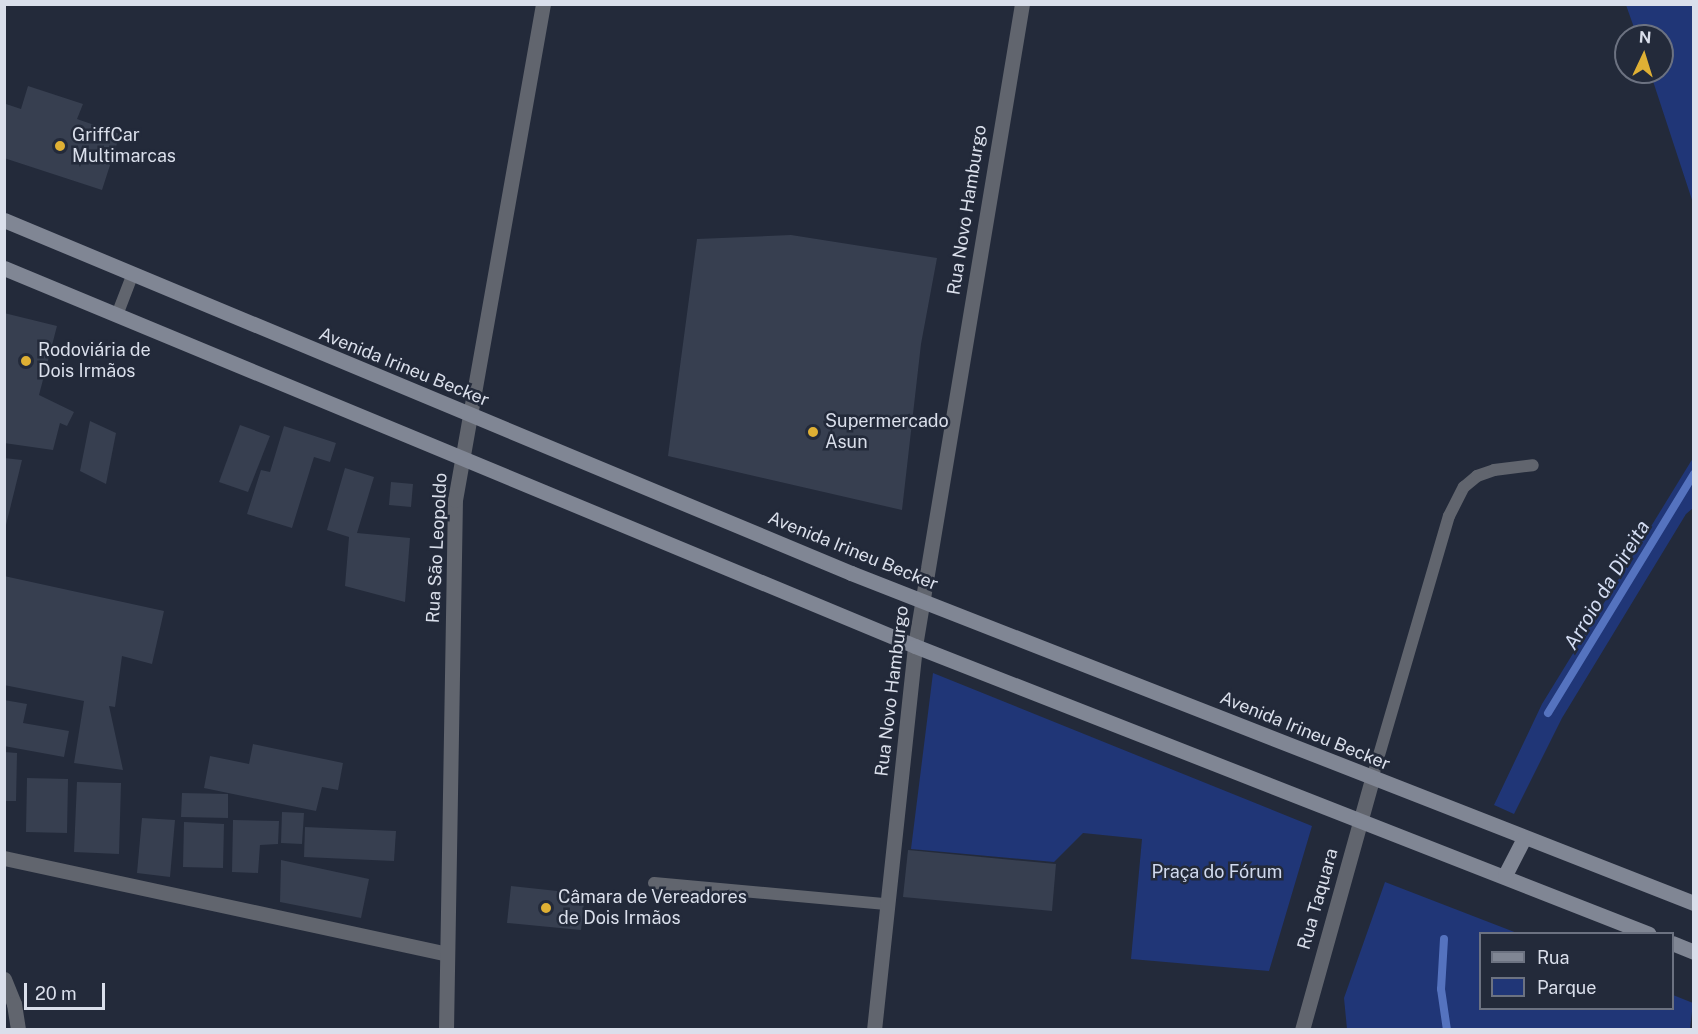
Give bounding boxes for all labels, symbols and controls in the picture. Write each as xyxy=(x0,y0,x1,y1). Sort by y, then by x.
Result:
north arrow xyxy=(1614,24,1674,84)
text: N xyxy=(1638,28,1652,47)
street label: Rua Novo Hamburgo xyxy=(943,123,991,297)
place label: GriffCar Multimarcas xyxy=(72,125,176,168)
marker: GriffCar Multimarcas xyxy=(53,139,67,153)
street label: Avenida Irineu Becker xyxy=(316,323,492,411)
place label: Rodoviária de Dois Irmãos xyxy=(38,340,151,382)
marker: Rodoviária de Dois Irmãos xyxy=(19,354,33,368)
place label: Supermercado Asun xyxy=(825,411,949,454)
marker: Supermercado Asun xyxy=(806,425,820,439)
street label: Rua São Leopoldo xyxy=(422,472,452,624)
street label: Avenida Irineu Becker xyxy=(765,507,941,595)
water label: Arroio da Direita xyxy=(1559,516,1655,654)
street label: Rua Novo Hamburgo xyxy=(871,604,913,778)
street label: Avenida Irineu Becker xyxy=(1217,687,1393,775)
street label: Rua Taquara xyxy=(1293,846,1343,952)
park label: Praça do Fórum xyxy=(1151,861,1283,883)
place label: Câmara de Vereadores de Dois Irmãos xyxy=(558,887,748,930)
marker: Câmara de Vereadores de Dois Irmãos xyxy=(539,901,553,915)
legend xyxy=(1479,932,1674,1010)
text: Rua xyxy=(1537,947,1569,968)
scale bar xyxy=(27,971,108,1009)
text: Parque xyxy=(1537,977,1597,998)
text: 20 m xyxy=(35,983,77,1004)

